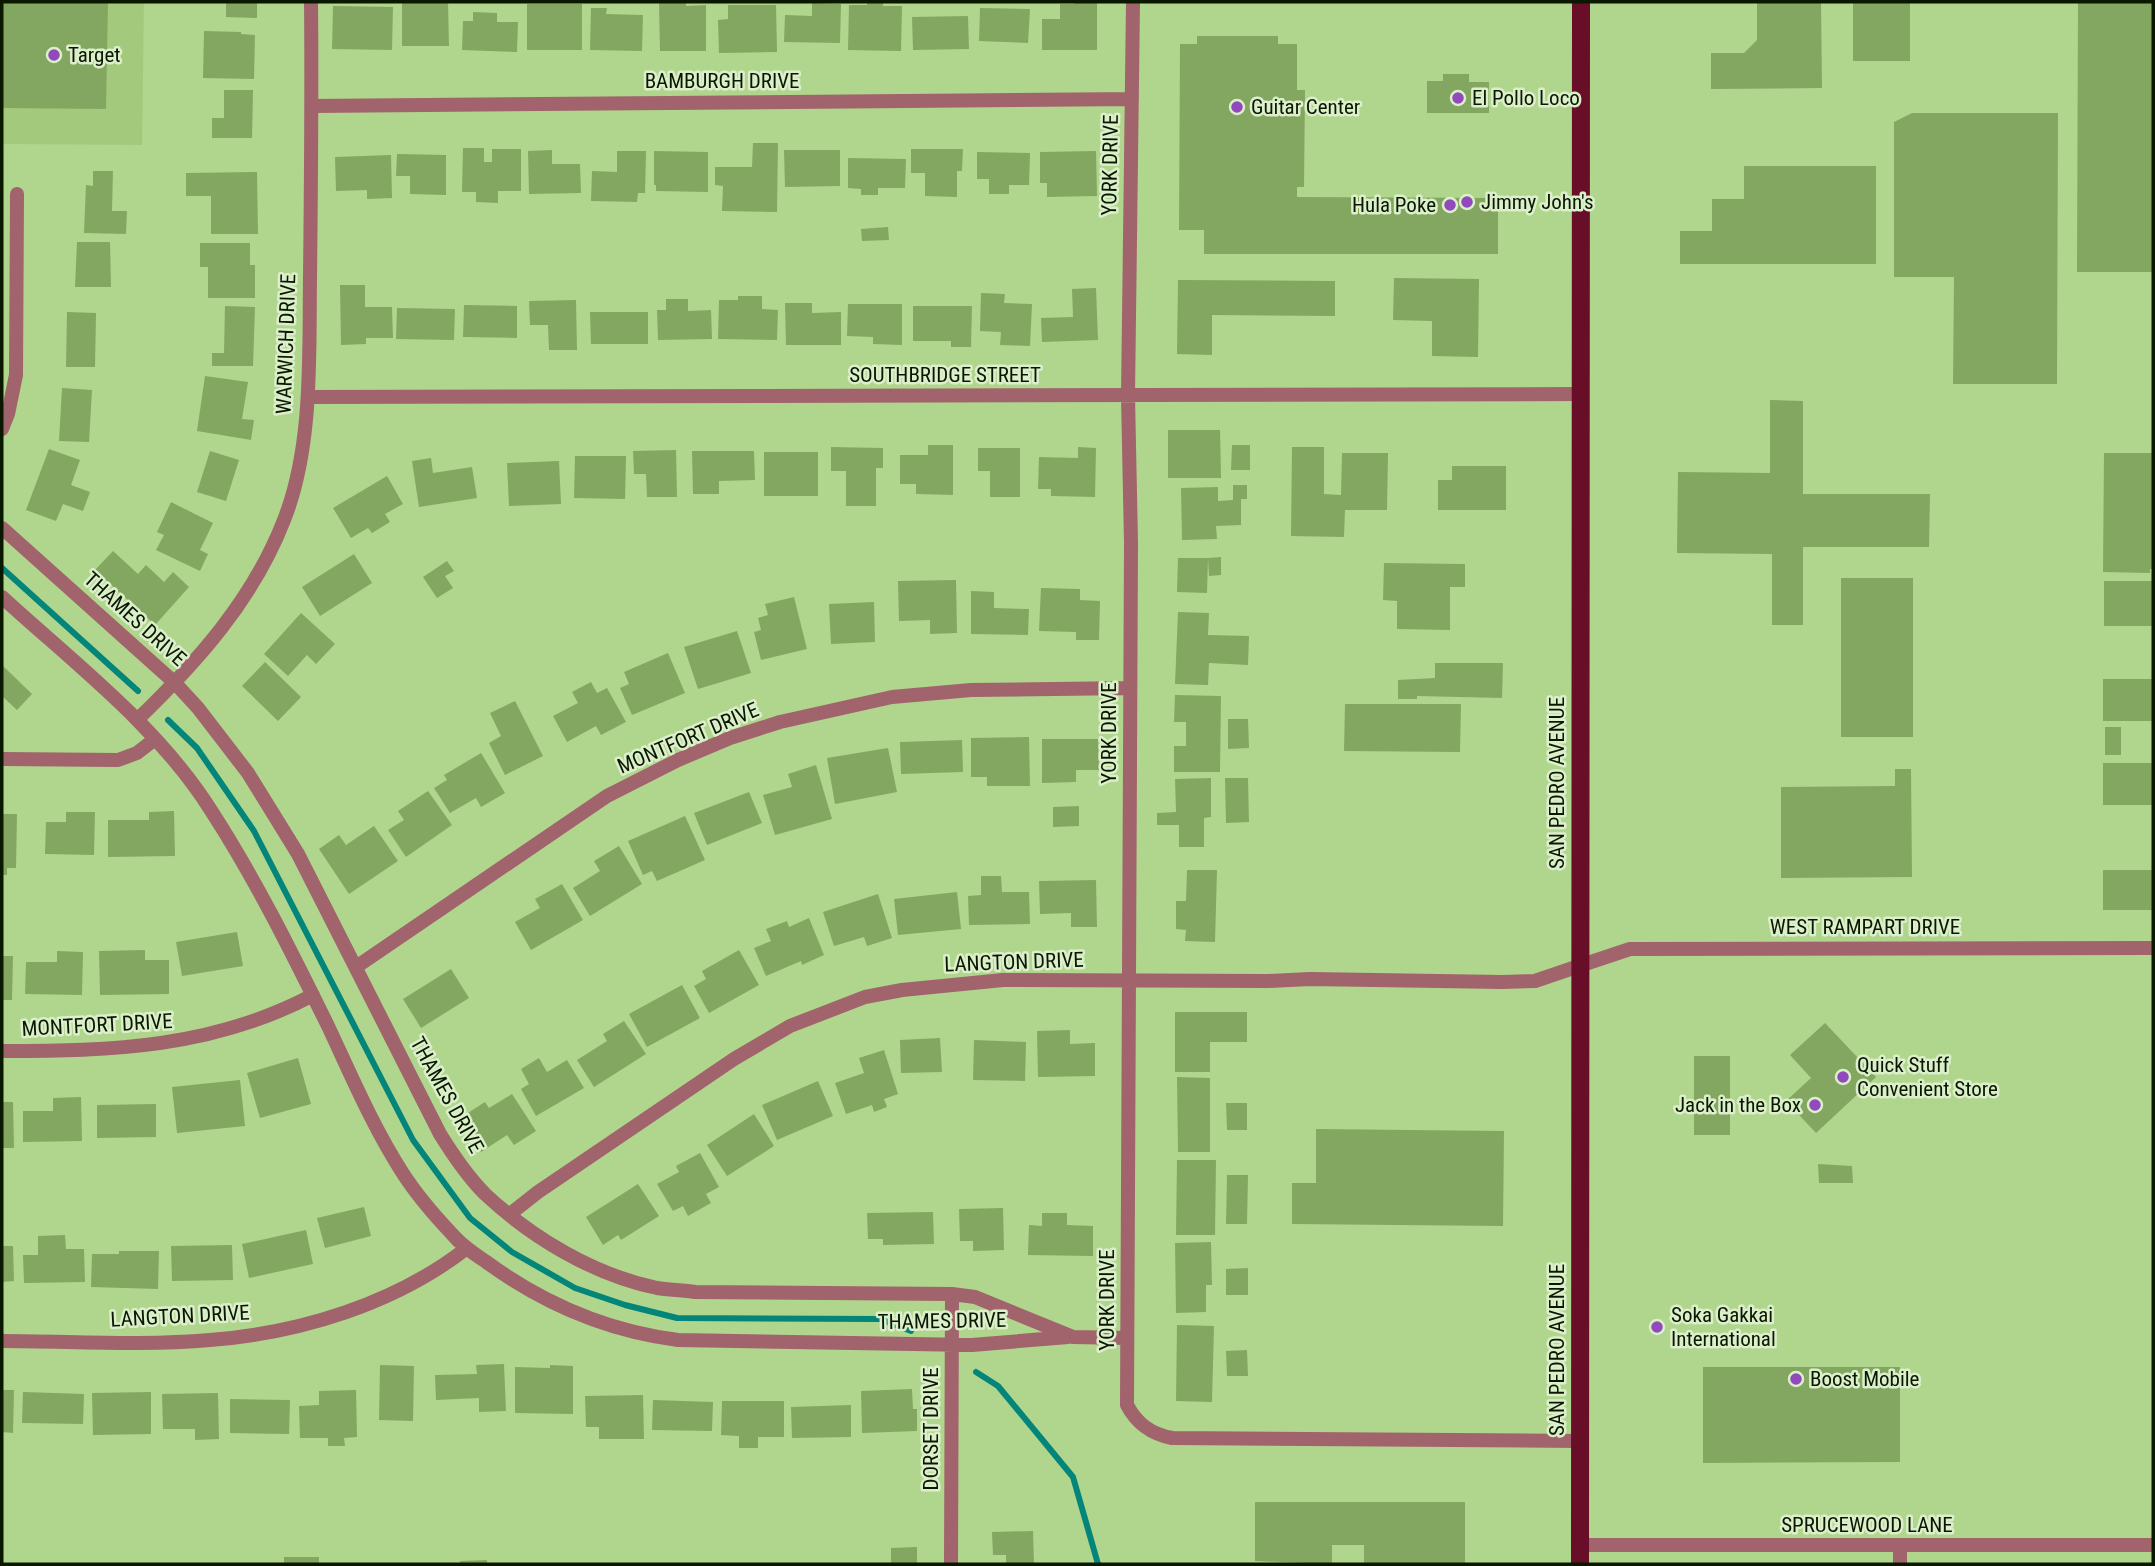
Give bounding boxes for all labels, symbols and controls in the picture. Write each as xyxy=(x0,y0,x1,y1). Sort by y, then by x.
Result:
place label: Target xyxy=(68,43,120,67)
marker: Target xyxy=(46,47,62,63)
street label: BAMBURGH DRIVE xyxy=(645,69,799,93)
place label: El Pollo Loco xyxy=(1472,86,1580,110)
marker: El Pollo Loco xyxy=(1450,90,1466,106)
place label: Guitar Center xyxy=(1251,95,1360,119)
marker: Guitar Center xyxy=(1229,99,1245,115)
street label: YORK DRIVE xyxy=(1097,114,1123,216)
place label: Jimmy John's xyxy=(1481,190,1594,214)
place label: Hula Poke xyxy=(1352,193,1436,217)
marker: Jimmy John's xyxy=(1459,194,1475,210)
marker: Hula Poke xyxy=(1442,197,1458,213)
street label: WARWICH DRIVE xyxy=(272,273,300,415)
street label: SOUTHBRIDGE STREET xyxy=(849,363,1041,387)
street label: THAMES DRIVE xyxy=(79,567,191,671)
street label: YORK DRIVE xyxy=(1097,682,1121,784)
street label: MONTFORT DRIVE xyxy=(614,697,762,779)
street label: SAN PEDRO AVENUE xyxy=(1545,697,1569,869)
street label: WEST RAMPART DRIVE xyxy=(1770,915,1960,939)
street label: LANGTON DRIVE xyxy=(944,948,1084,976)
street label: MONTFORT DRIVE xyxy=(21,1009,173,1041)
street label: THAMES DRIVE xyxy=(405,1033,489,1157)
place label: Quick Stuff Convenient Store xyxy=(1857,1053,1998,1101)
marker: Quick Stuff Convenient Store xyxy=(1835,1069,1851,1085)
place label: Jack in the Box xyxy=(1675,1093,1801,1117)
marker: Jack in the Box xyxy=(1807,1097,1823,1113)
street label: YORK DRIVE xyxy=(1095,1249,1119,1351)
street label: SAN PEDRO AVENUE xyxy=(1545,1264,1569,1436)
street label: LANGTON DRIVE xyxy=(110,1300,250,1332)
place label: Soka Gakkai International xyxy=(1671,1303,1776,1351)
street label: THAMES DRIVE xyxy=(877,1308,1007,1334)
marker: Soka Gakkai International xyxy=(1649,1319,1665,1335)
street label: DORSET DRIVE xyxy=(919,1367,943,1491)
place label: Boost Mobile xyxy=(1810,1367,1920,1391)
marker: Boost Mobile xyxy=(1788,1371,1804,1387)
street label: SPRUCEWOOD LANE xyxy=(1781,1513,1953,1537)

